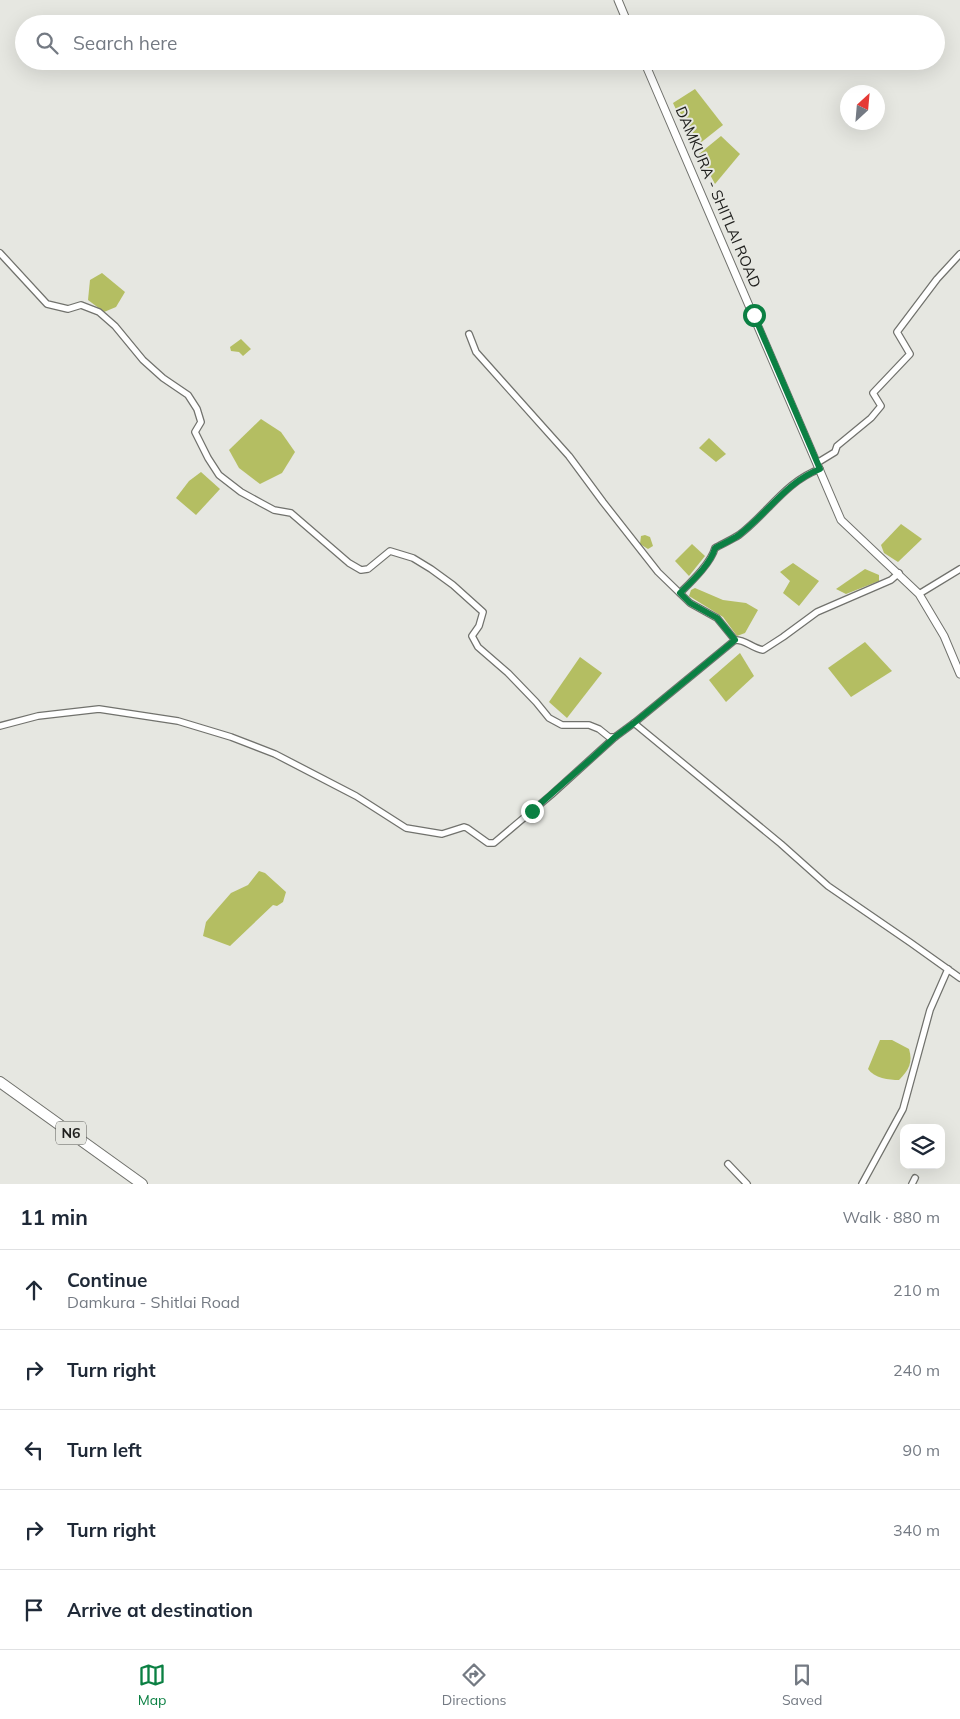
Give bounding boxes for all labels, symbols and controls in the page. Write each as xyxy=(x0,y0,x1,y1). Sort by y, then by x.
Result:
search box xyxy=(15,15,945,70)
icon: search xyxy=(33,29,61,57)
text: Search here xyxy=(73,31,177,55)
north arrow xyxy=(840,85,885,130)
street label: DAMKURA - SHITLAI ROAD xyxy=(672,103,765,290)
route start xyxy=(743,304,766,327)
route end xyxy=(521,800,544,823)
road number: N6 xyxy=(56,1122,86,1144)
map controls xyxy=(900,1124,945,1169)
button: layers xyxy=(900,1124,945,1169)
text: 11 min xyxy=(20,1204,88,1230)
text: Walk · 880 m xyxy=(842,1207,940,1227)
text: Continue xyxy=(67,1268,147,1292)
icon: ahead xyxy=(20,1276,48,1304)
text: 210 m xyxy=(893,1280,940,1300)
text: Damkura - Shitlai Road xyxy=(67,1292,240,1312)
icon: right xyxy=(20,1356,48,1384)
text: Turn right xyxy=(67,1358,156,1382)
text: 240 m xyxy=(893,1360,940,1380)
icon: left xyxy=(20,1436,48,1464)
text: Turn left xyxy=(67,1438,142,1462)
text: 90 m xyxy=(903,1440,940,1460)
icon: right xyxy=(20,1516,48,1544)
text: Turn right xyxy=(67,1518,156,1542)
text: 340 m xyxy=(893,1520,940,1540)
icon: arrive xyxy=(20,1596,48,1624)
text: Arrive at destination xyxy=(67,1598,253,1622)
tab: Map xyxy=(138,1661,166,1709)
tab: Directions xyxy=(442,1661,507,1709)
tab: Saved xyxy=(782,1661,822,1709)

